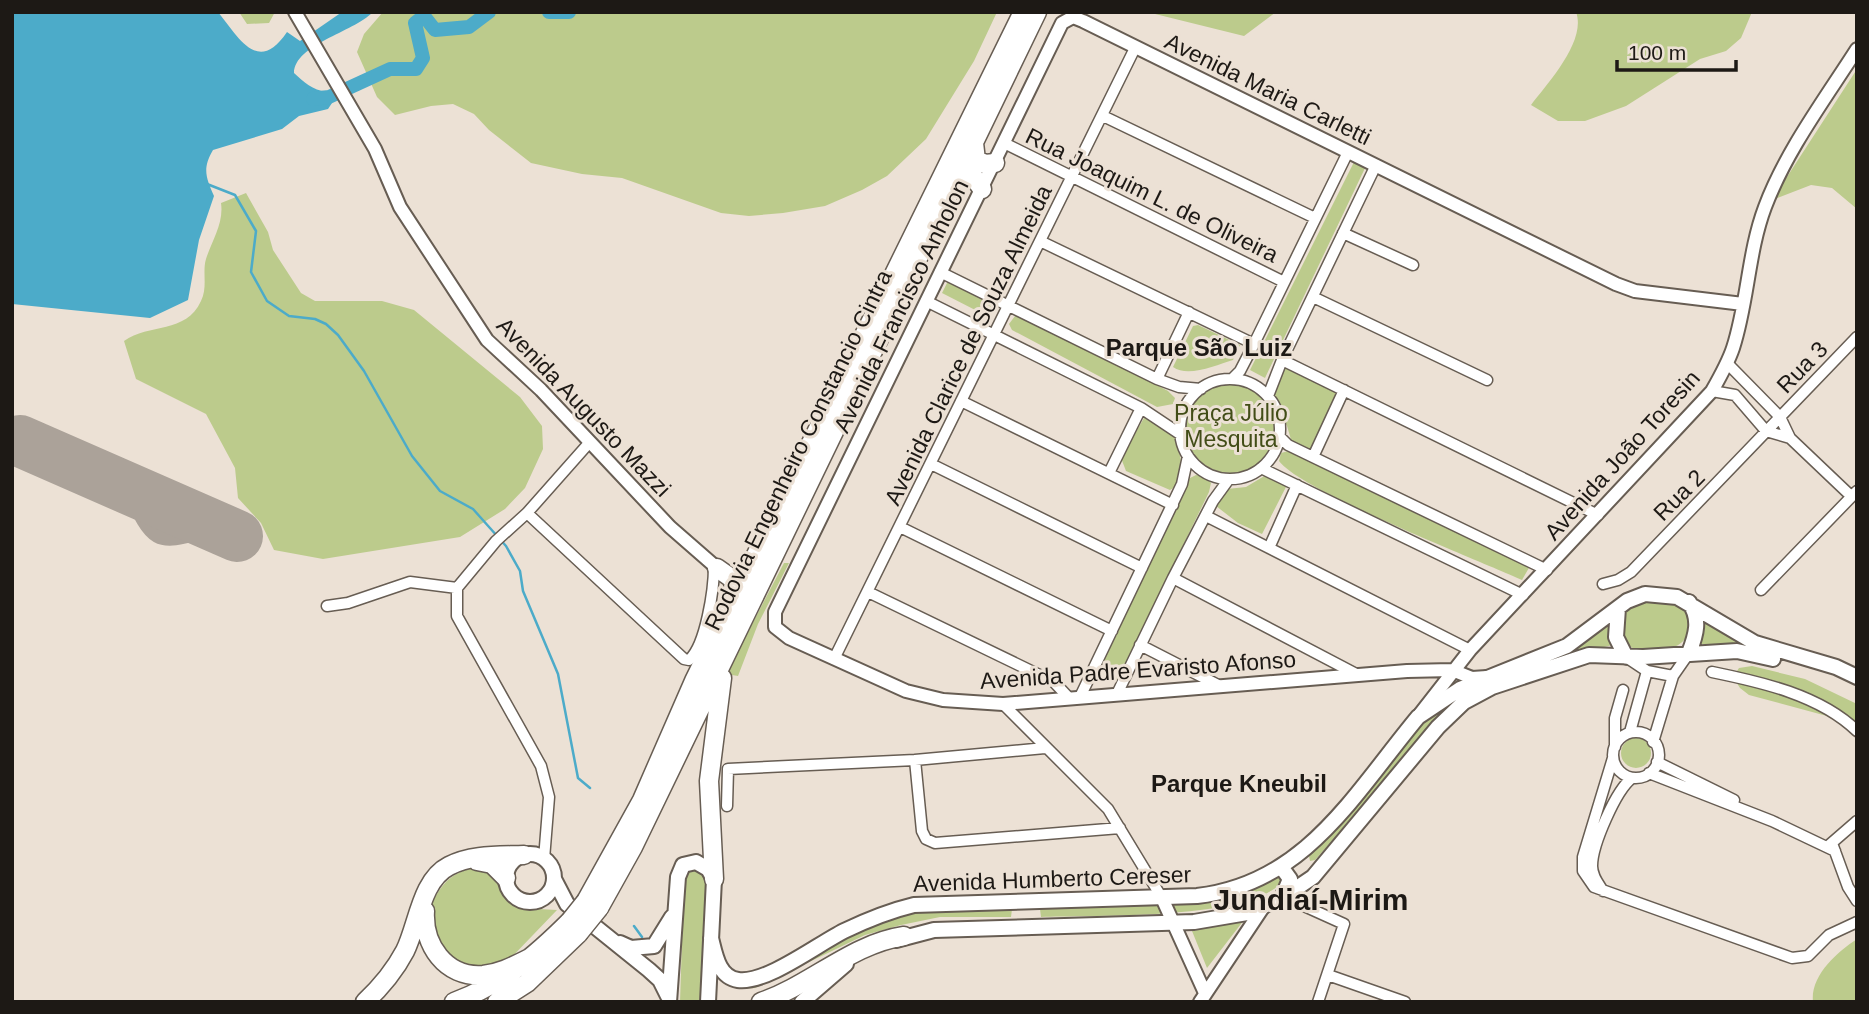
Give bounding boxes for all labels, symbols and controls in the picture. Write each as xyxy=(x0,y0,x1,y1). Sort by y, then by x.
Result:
street label: Avenida Maria Carletti xyxy=(1161,28,1375,150)
scale bar xyxy=(1617,28,1736,72)
text: 100 m xyxy=(1628,41,1686,64)
street label: Rua Joaquim L. de Oliveira xyxy=(1022,123,1283,268)
street label: Avenida Francisco Anholon xyxy=(828,175,974,437)
street label: Avenida Clarice de Souza Almeida xyxy=(879,181,1057,509)
street label: Rodovia Engenheiro Constancio Cintra xyxy=(699,265,897,634)
street label: Avenida Augusto Mazzi xyxy=(492,312,676,502)
district label: Parque São Luiz xyxy=(1106,334,1292,361)
street label: Rua 3 xyxy=(1771,336,1833,398)
street label: Avenida João Toresin xyxy=(1539,365,1705,545)
park label: Praça Júlio Mesquita xyxy=(1174,400,1288,452)
street label: Rua 2 xyxy=(1648,464,1710,526)
street label: Avenida Padre Evaristo Afonso xyxy=(979,646,1297,694)
district label: Parque Kneubil xyxy=(1151,770,1327,797)
street label: Avenida Humberto Cereser xyxy=(912,861,1192,897)
district label: Jundiaí-Mirim xyxy=(1213,883,1409,916)

